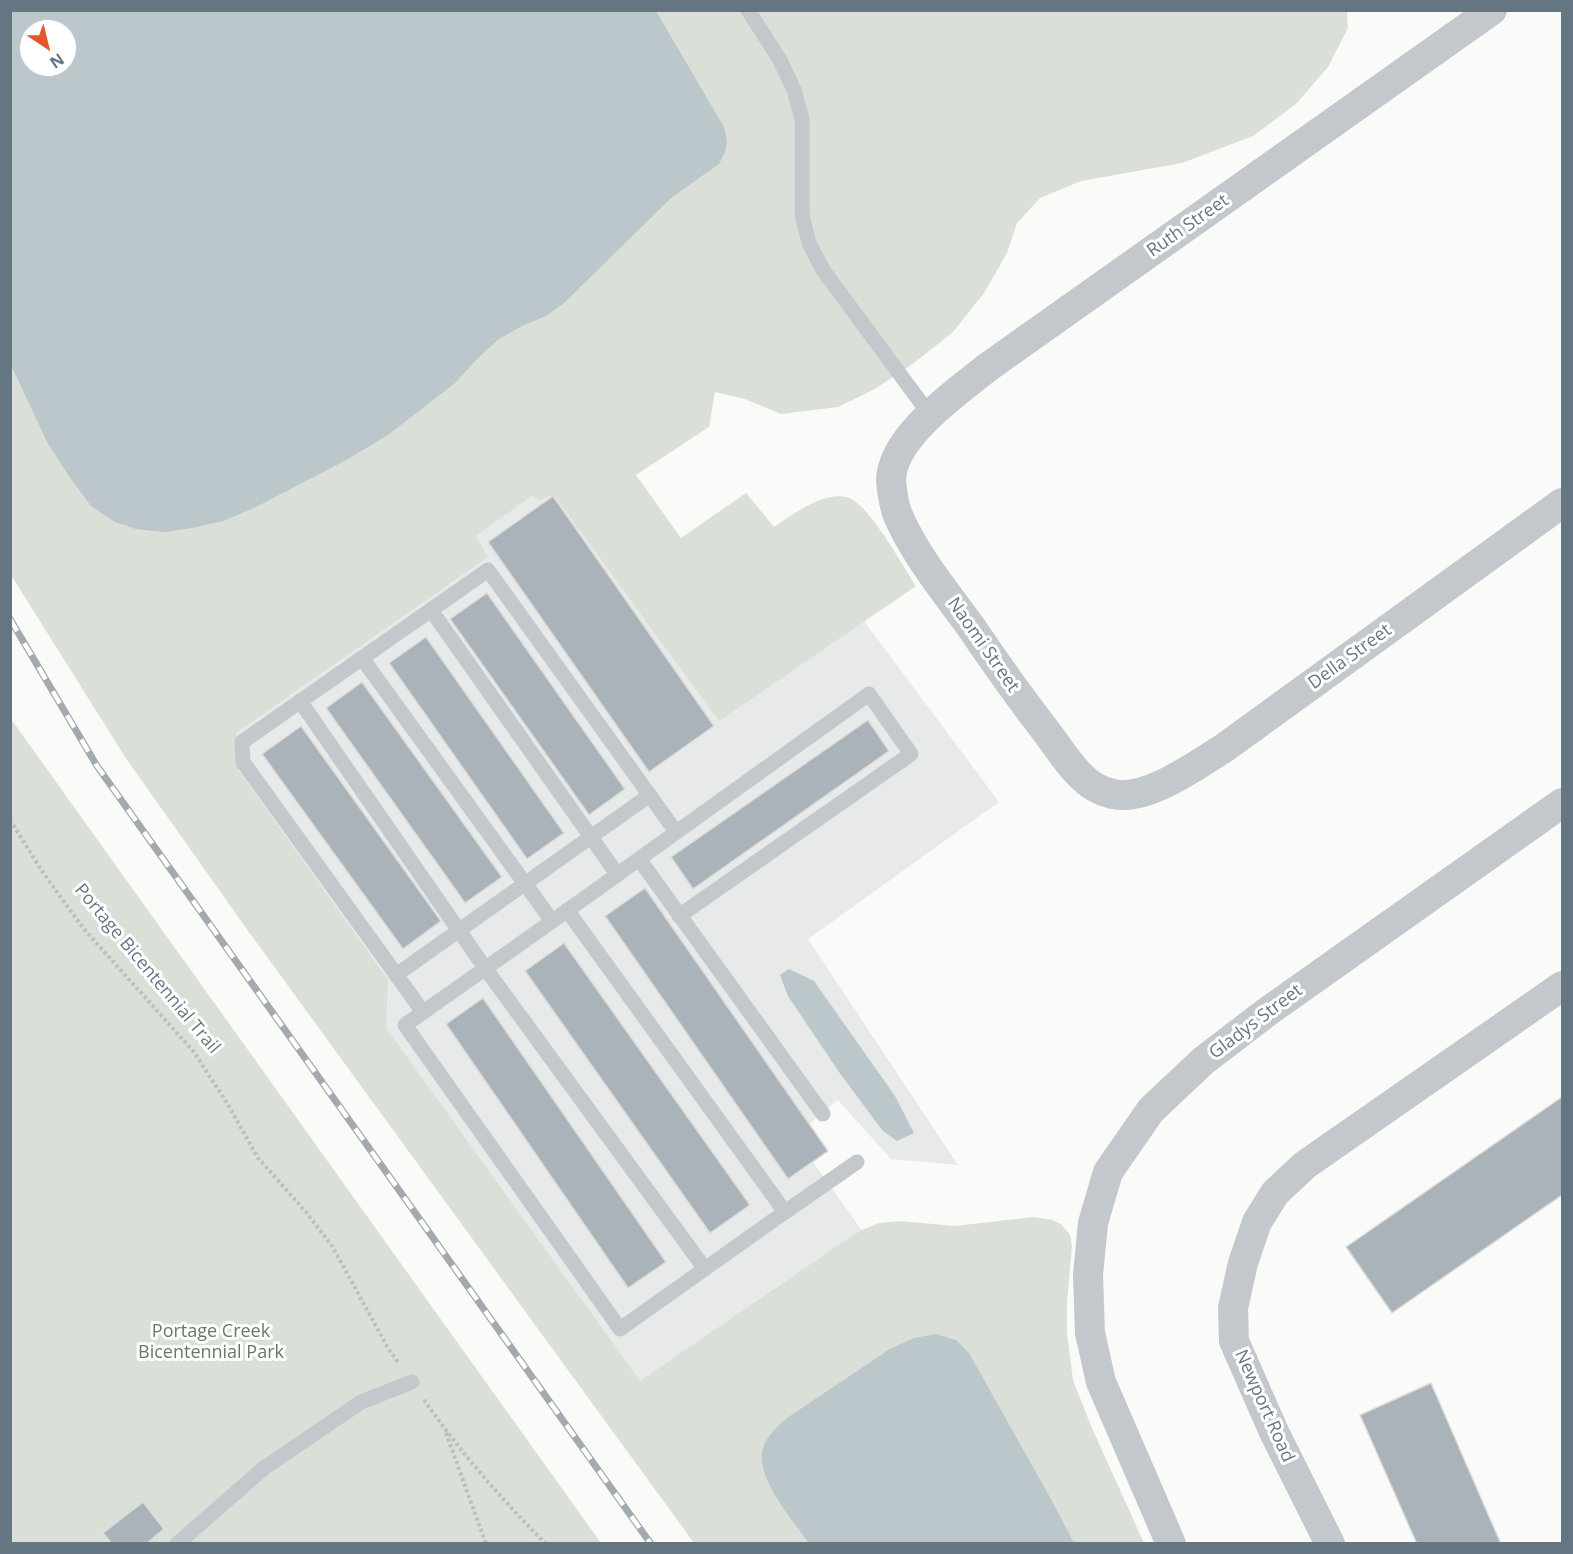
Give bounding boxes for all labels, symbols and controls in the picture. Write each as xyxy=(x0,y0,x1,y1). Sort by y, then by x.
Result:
north arrow xyxy=(18,18,78,78)
text: N xyxy=(46,48,69,74)
street label: Ruth Street xyxy=(1143,190,1233,262)
street label: Naomi Street xyxy=(942,594,1024,696)
street label: Della Street xyxy=(1304,620,1396,694)
street label: Portage Bicentennial Trail xyxy=(70,880,224,1058)
street label: Gladys Street xyxy=(1205,980,1307,1064)
park label: Portage Creek Bicentennial Park xyxy=(138,1321,284,1364)
street label: Newport Road xyxy=(1230,1346,1298,1466)

